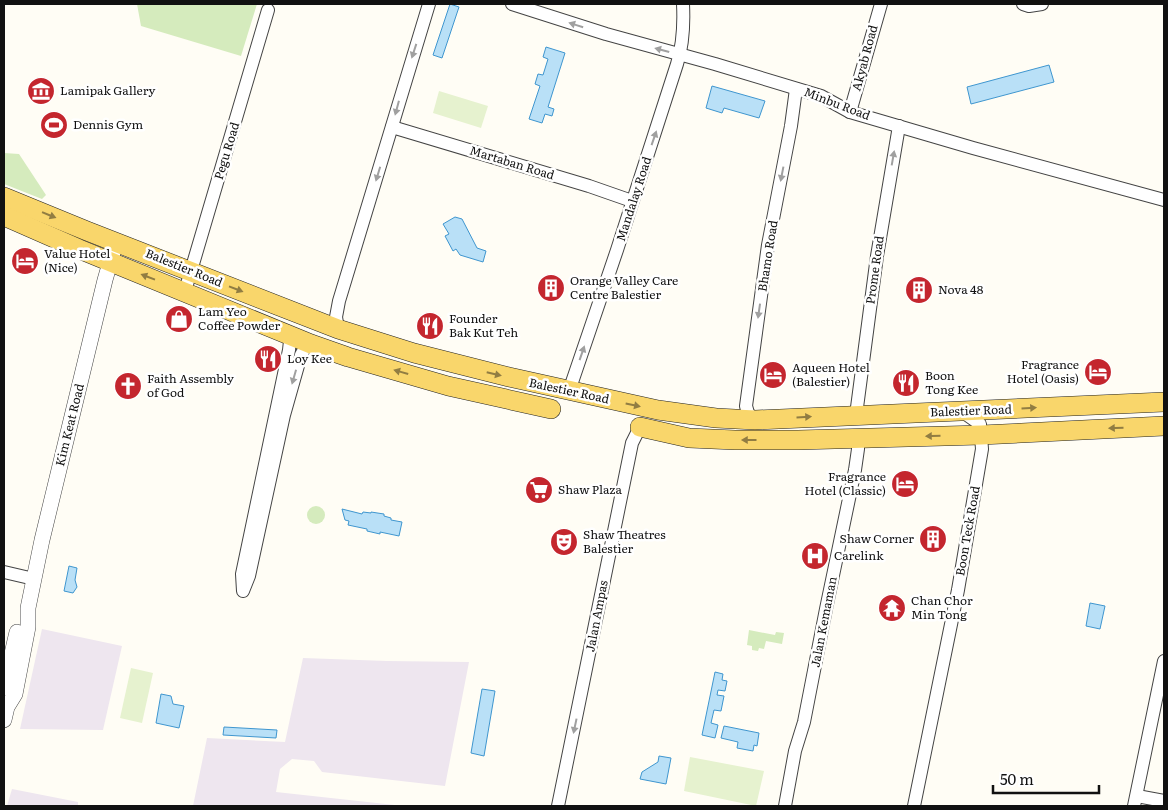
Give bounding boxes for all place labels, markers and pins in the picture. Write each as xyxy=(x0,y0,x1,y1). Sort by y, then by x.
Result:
museum icon: Lamipak Gallery xyxy=(26,76,56,106)
place label: Lamipak Gallery xyxy=(60,81,155,99)
sports icon: Dennis Gym xyxy=(39,110,69,140)
place label: Dennis Gym xyxy=(73,115,144,133)
place label: Value Hotel (Nice) xyxy=(44,244,110,276)
hotel icon: Value Hotel (Nice) xyxy=(10,246,40,276)
place label: Orange Valley Care Centre Balestier xyxy=(570,271,678,303)
building icon: Orange Valley Care Centre Balestier xyxy=(536,273,566,303)
building icon: Nova 48 xyxy=(904,275,934,305)
place label: Nova 48 xyxy=(938,280,984,298)
place label: Lam Yeo Coffee Powder xyxy=(198,302,280,334)
shop icon: Lam Yeo Coffee Powder xyxy=(164,304,194,334)
place label: Founder Bak Kut Teh xyxy=(449,309,518,341)
restaurant icon: Founder Bak Kut Teh xyxy=(415,311,445,341)
restaurant icon: Loy Kee xyxy=(253,344,283,374)
place label: Loy Kee xyxy=(287,349,332,367)
place label: Fragrance Hotel (Oasis) xyxy=(1007,355,1079,387)
hotel icon: Fragrance Hotel (Oasis) xyxy=(1083,357,1113,387)
place label: Aqueen Hotel (Balestier) xyxy=(792,358,870,390)
hotel icon: Aqueen Hotel (Balestier) xyxy=(758,360,788,390)
place label: Boon Tong Kee xyxy=(925,366,978,398)
restaurant icon: Boon Tong Kee xyxy=(891,368,921,398)
place label: Faith Assembly of God xyxy=(147,369,234,401)
church icon: Faith Assembly of God xyxy=(113,371,143,401)
place label: Fragrance Hotel (Classic) xyxy=(805,467,886,499)
hotel icon: Fragrance Hotel (Classic) xyxy=(890,469,920,499)
supermarket icon: Shaw Plaza xyxy=(524,475,554,505)
place label: Shaw Plaza xyxy=(558,480,622,498)
building icon: Shaw Corner xyxy=(918,524,948,554)
place label: Shaw Theatres Balestier xyxy=(583,525,666,557)
theatre icon: Shaw Theatres Balestier xyxy=(549,527,579,557)
place label: Shaw Corner xyxy=(840,529,914,547)
hospital icon: Carelink xyxy=(800,541,830,571)
place label: Carelink xyxy=(834,546,884,564)
place label: Chan Chor Min Tong xyxy=(911,591,973,623)
temple icon: Chan Chor Min Tong xyxy=(877,593,907,623)

